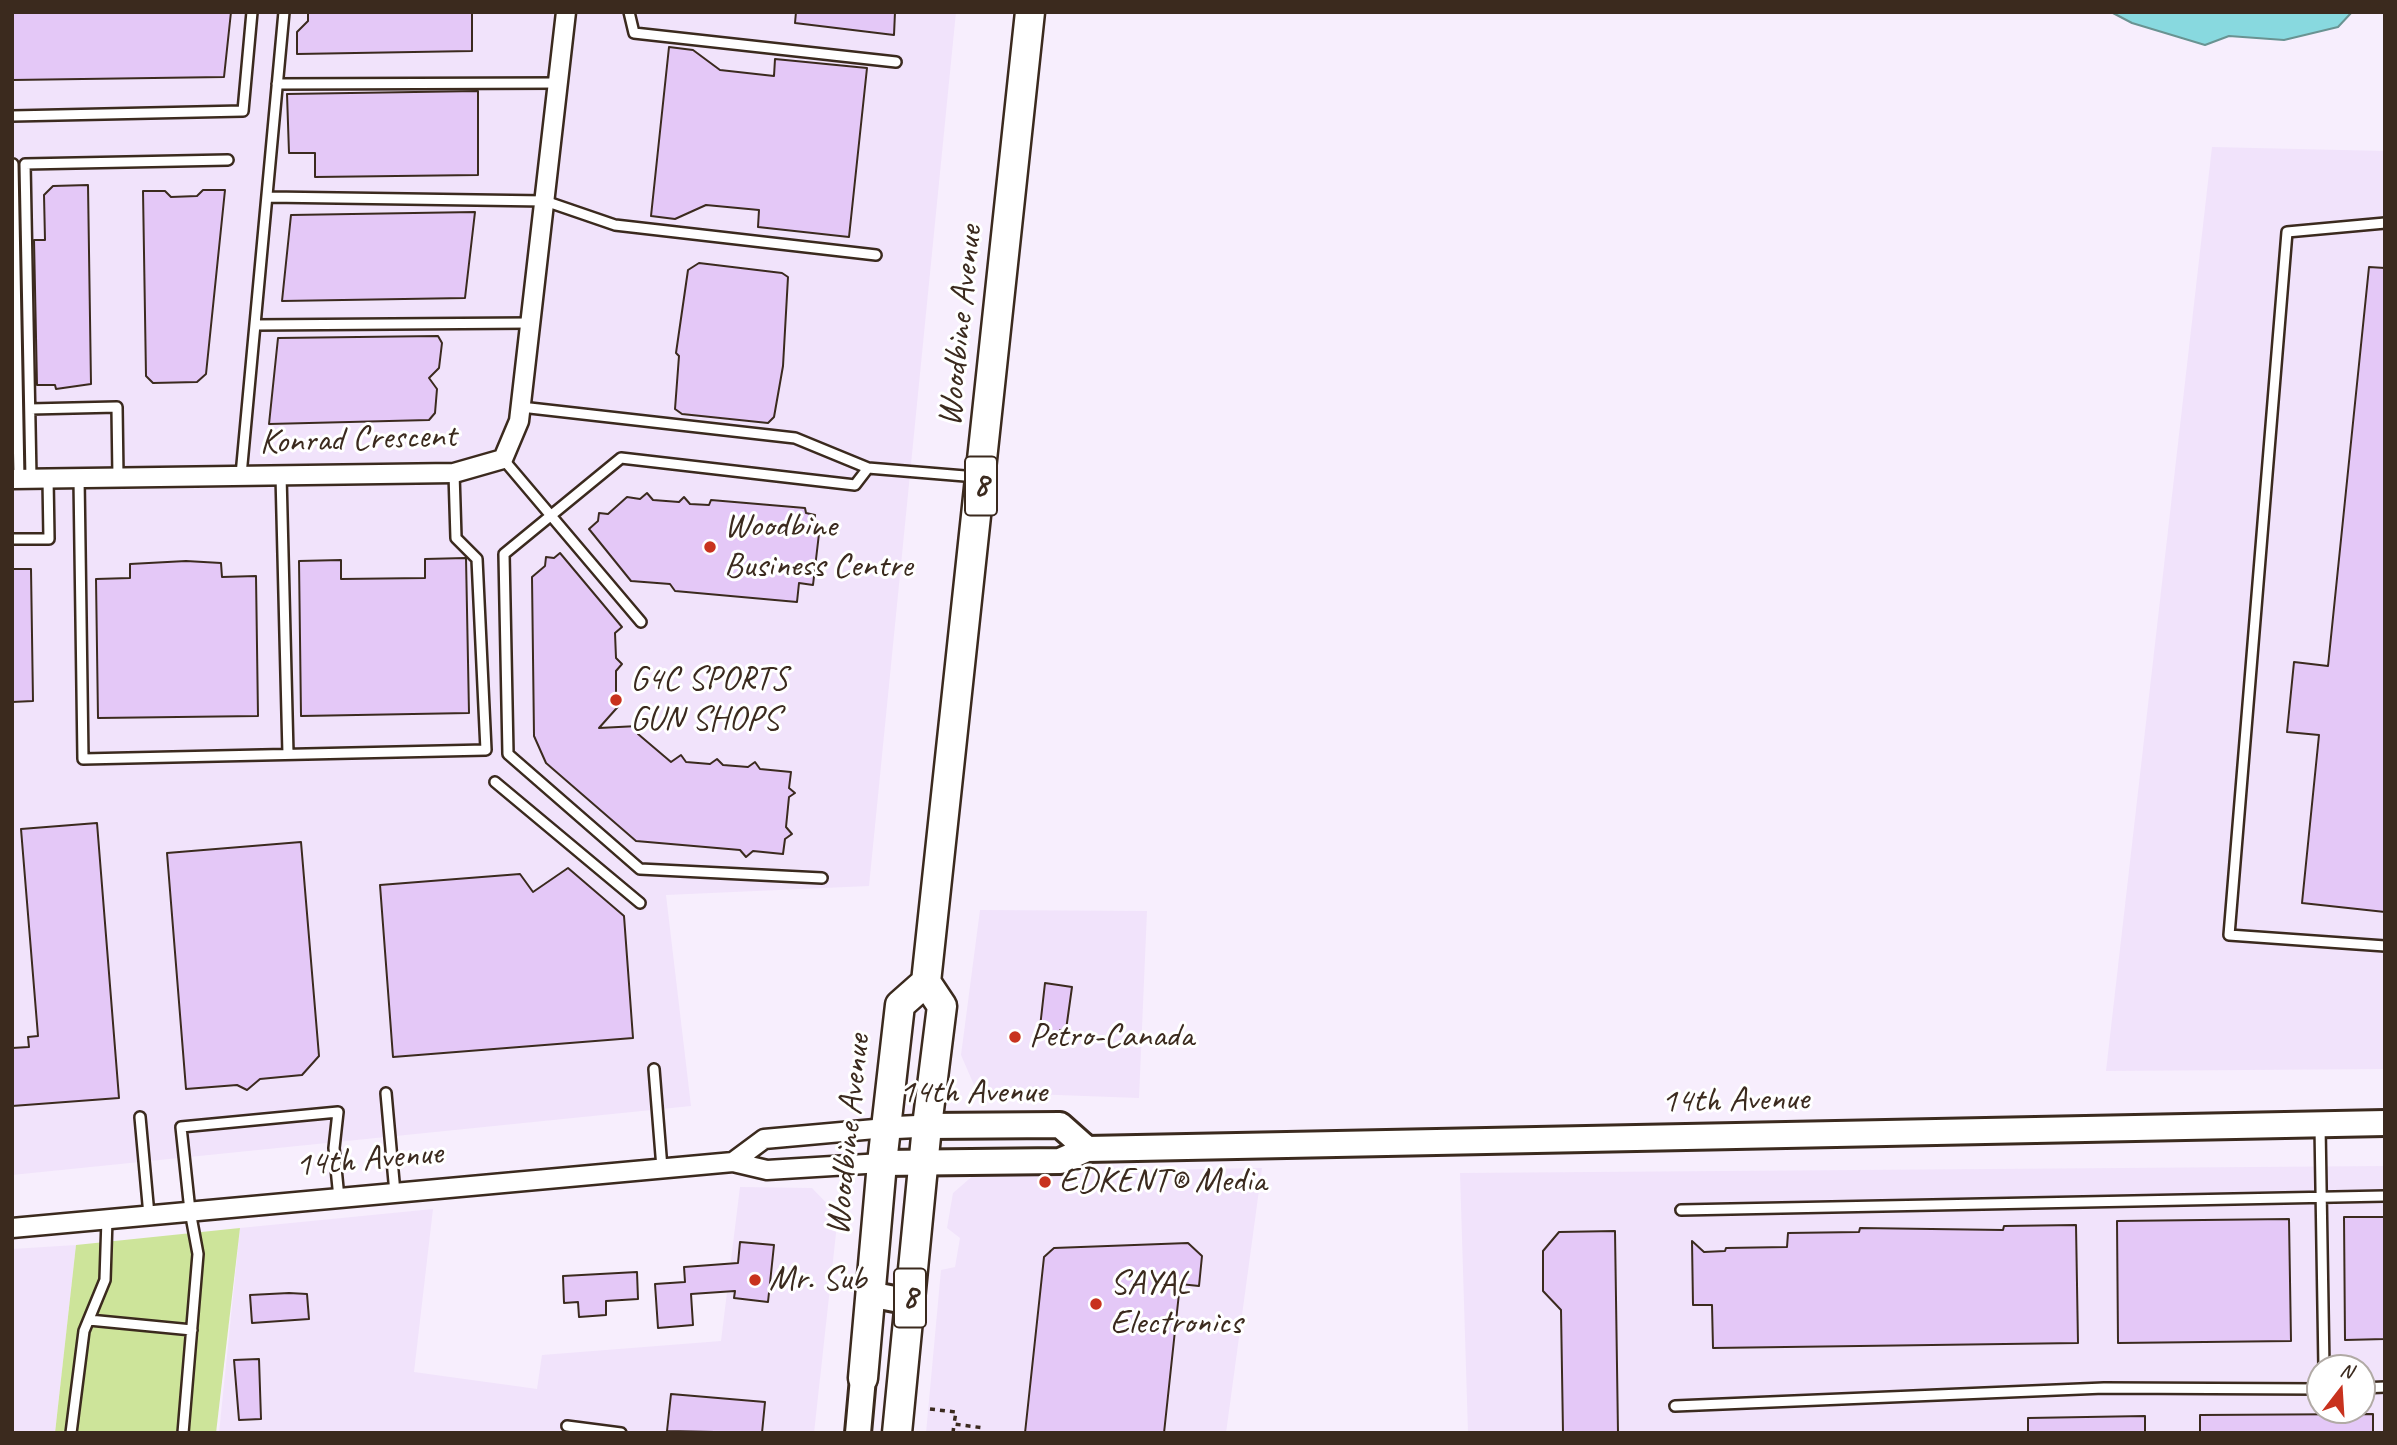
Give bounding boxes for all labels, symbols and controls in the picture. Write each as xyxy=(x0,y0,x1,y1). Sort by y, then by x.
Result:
street label: Woodbine Avenue xyxy=(930,224,992,428)
street label: Konrad Crescent xyxy=(259,416,457,464)
road number: 8 xyxy=(965,457,997,516)
place label: Woodbine Business Centre xyxy=(724,506,912,588)
marker: Woodbine Business Centre xyxy=(702,539,718,555)
place label: G4C SPORTS GUN SHOPS xyxy=(630,659,788,741)
marker: G4C SPORTS GUN SHOPS xyxy=(608,692,624,708)
place label: Petro-Canada xyxy=(1029,1016,1194,1058)
marker: Petro-Canada xyxy=(1007,1029,1023,1045)
street label: Woodbine Avenue xyxy=(818,1033,880,1237)
street label: 14th Avenue xyxy=(899,1072,1047,1114)
street label: 14th Avenue xyxy=(1661,1079,1809,1123)
street label: 14th Avenue xyxy=(294,1133,444,1187)
place label: EDKENT® Media xyxy=(1059,1161,1266,1203)
marker: EDKENT® Media xyxy=(1037,1174,1053,1190)
place label: Mr. Sub xyxy=(769,1259,866,1301)
place label: SAYAL Electronics xyxy=(1110,1263,1242,1345)
road number: 8 xyxy=(894,1268,926,1328)
marker: Mr. Sub xyxy=(747,1272,763,1288)
marker: SAYAL Electronics xyxy=(1088,1296,1104,1312)
north arrow xyxy=(2306,1354,2376,1424)
text: N xyxy=(2337,1358,2356,1384)

